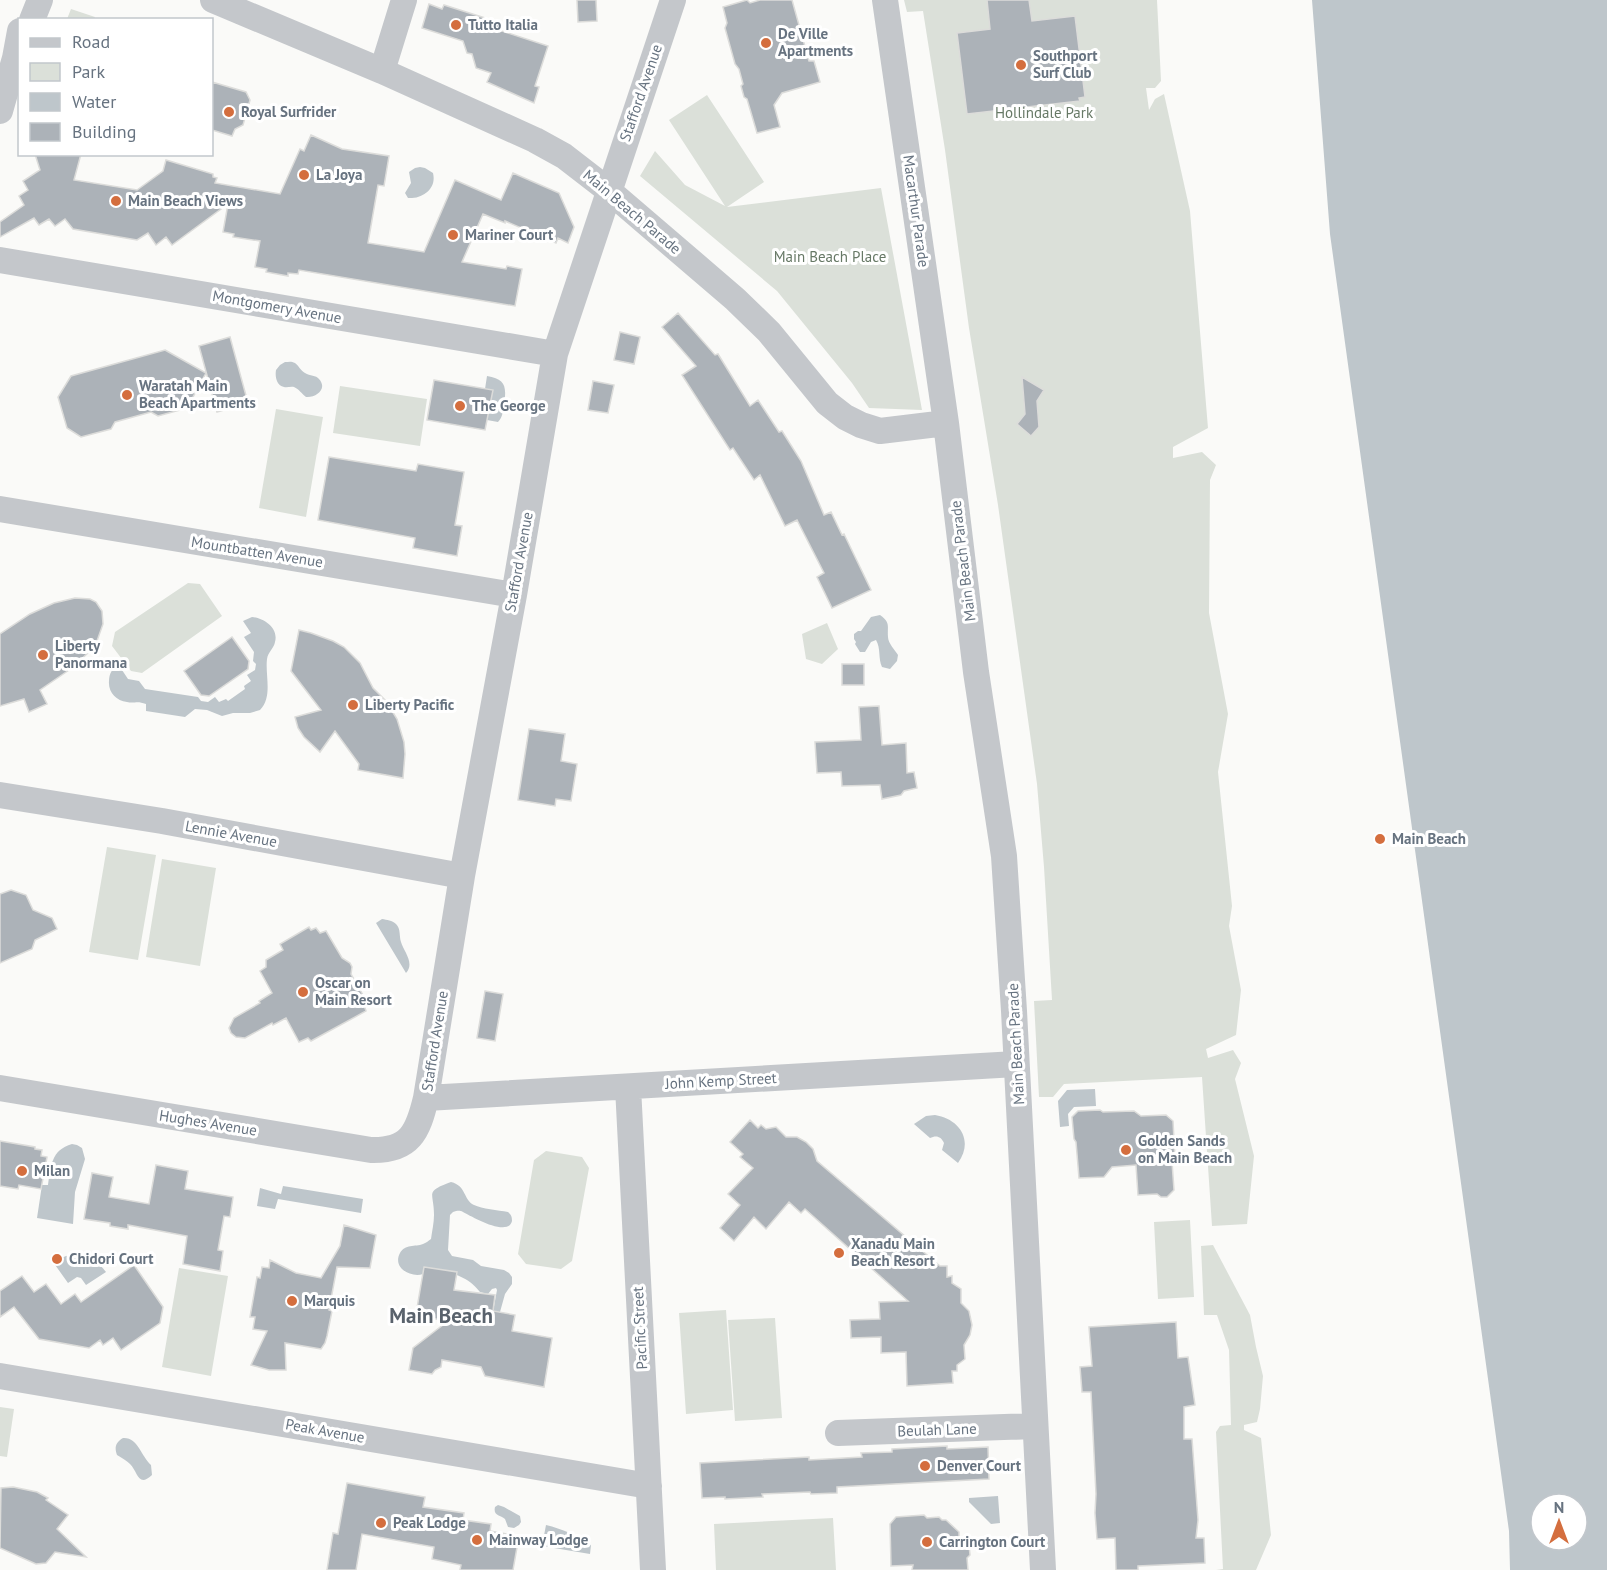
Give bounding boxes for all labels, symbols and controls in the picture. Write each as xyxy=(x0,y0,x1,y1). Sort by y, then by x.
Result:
place label: Tutto Italia xyxy=(468,15,538,34)
legend xyxy=(18,18,213,156)
marker: Tutto Italia xyxy=(449,18,463,32)
place label: De Ville Apartments xyxy=(778,24,853,60)
text: Road xyxy=(72,30,110,53)
marker: De Ville Apartments xyxy=(759,36,773,50)
street label: Stafford Avenue xyxy=(615,42,666,144)
place label: Southport Surf Club xyxy=(1033,46,1098,82)
marker: Southport Surf Club xyxy=(1014,58,1028,72)
text: Park xyxy=(72,60,105,83)
text: Water xyxy=(72,90,116,113)
place label: Royal Surfrider xyxy=(241,102,337,121)
park label: Hollindale Park xyxy=(995,103,1094,122)
marker: Royal Surfrider xyxy=(222,105,236,119)
text: Building xyxy=(72,120,136,143)
street label: Macarthur Parade xyxy=(899,154,934,268)
place label: La Joya xyxy=(316,165,362,184)
street label: Main Beach Parade xyxy=(580,165,685,258)
marker: La Joya xyxy=(297,168,311,182)
place label: Main Beach Views xyxy=(128,191,243,210)
marker: Main Beach Views xyxy=(109,194,123,208)
place label: Mariner Court xyxy=(465,225,554,244)
marker: Mariner Court xyxy=(446,228,460,242)
park label: Main Beach Place xyxy=(774,247,886,266)
street label: Montgomery Avenue xyxy=(211,286,343,327)
place label: Waratah Main Beach Apartments xyxy=(139,376,256,412)
marker: Waratah Main Beach Apartments xyxy=(120,388,134,402)
place label: The George xyxy=(472,396,546,415)
marker: The George xyxy=(453,399,467,413)
street label: Main Beach Parade xyxy=(946,499,979,623)
street label: Stafford Avenue xyxy=(500,510,537,614)
street label: Mountbatten Avenue xyxy=(190,532,324,571)
place label: Liberty Panormana xyxy=(55,636,127,672)
marker: Liberty Panormana xyxy=(36,648,50,662)
place label: Liberty Pacific xyxy=(365,695,455,714)
marker: Liberty Pacific xyxy=(346,698,360,712)
street label: Lennie Avenue xyxy=(184,816,278,851)
place label: Main Beach xyxy=(1392,829,1466,848)
marker: Main Beach xyxy=(1373,832,1387,846)
place label: Oscar on Main Resort xyxy=(315,973,392,1009)
street label: Main Beach Parade xyxy=(1003,983,1028,1105)
marker: Oscar on Main Resort xyxy=(296,985,310,999)
street label: Stafford Avenue xyxy=(417,989,452,1093)
street label: John Kemp Street xyxy=(664,1068,777,1093)
street label: Hughes Avenue xyxy=(158,1105,258,1140)
place label: Golden Sands on Main Beach xyxy=(1138,1131,1232,1167)
marker: Golden Sands on Main Beach xyxy=(1119,1143,1133,1157)
place label: Milan xyxy=(34,1161,70,1180)
marker: Milan xyxy=(15,1164,29,1178)
place label: Xanadu Main Beach Resort xyxy=(851,1234,935,1270)
marker: Xanadu Main Beach Resort xyxy=(832,1246,846,1260)
place label: Chidori Court xyxy=(69,1249,154,1268)
marker: Chidori Court xyxy=(50,1252,64,1266)
street label: Pacific Street xyxy=(628,1286,651,1370)
place label: Marquis xyxy=(304,1291,355,1310)
marker: Marquis xyxy=(285,1294,299,1308)
district label: Main Beach xyxy=(389,1302,493,1329)
street label: Peak Avenue xyxy=(284,1414,366,1447)
street label: Beulah Lane xyxy=(897,1419,977,1440)
place label: Denver Court xyxy=(937,1456,1022,1475)
marker: Denver Court xyxy=(918,1459,932,1473)
north arrow xyxy=(1529,1492,1589,1552)
text: N xyxy=(1554,1497,1564,1517)
place label: Peak Lodge xyxy=(393,1513,466,1532)
marker: Peak Lodge xyxy=(374,1516,388,1530)
place label: Mainway Lodge xyxy=(489,1530,589,1549)
place label: Carrington Court xyxy=(939,1532,1046,1551)
marker: Mainway Lodge xyxy=(470,1533,484,1547)
marker: Carrington Court xyxy=(920,1535,934,1549)

